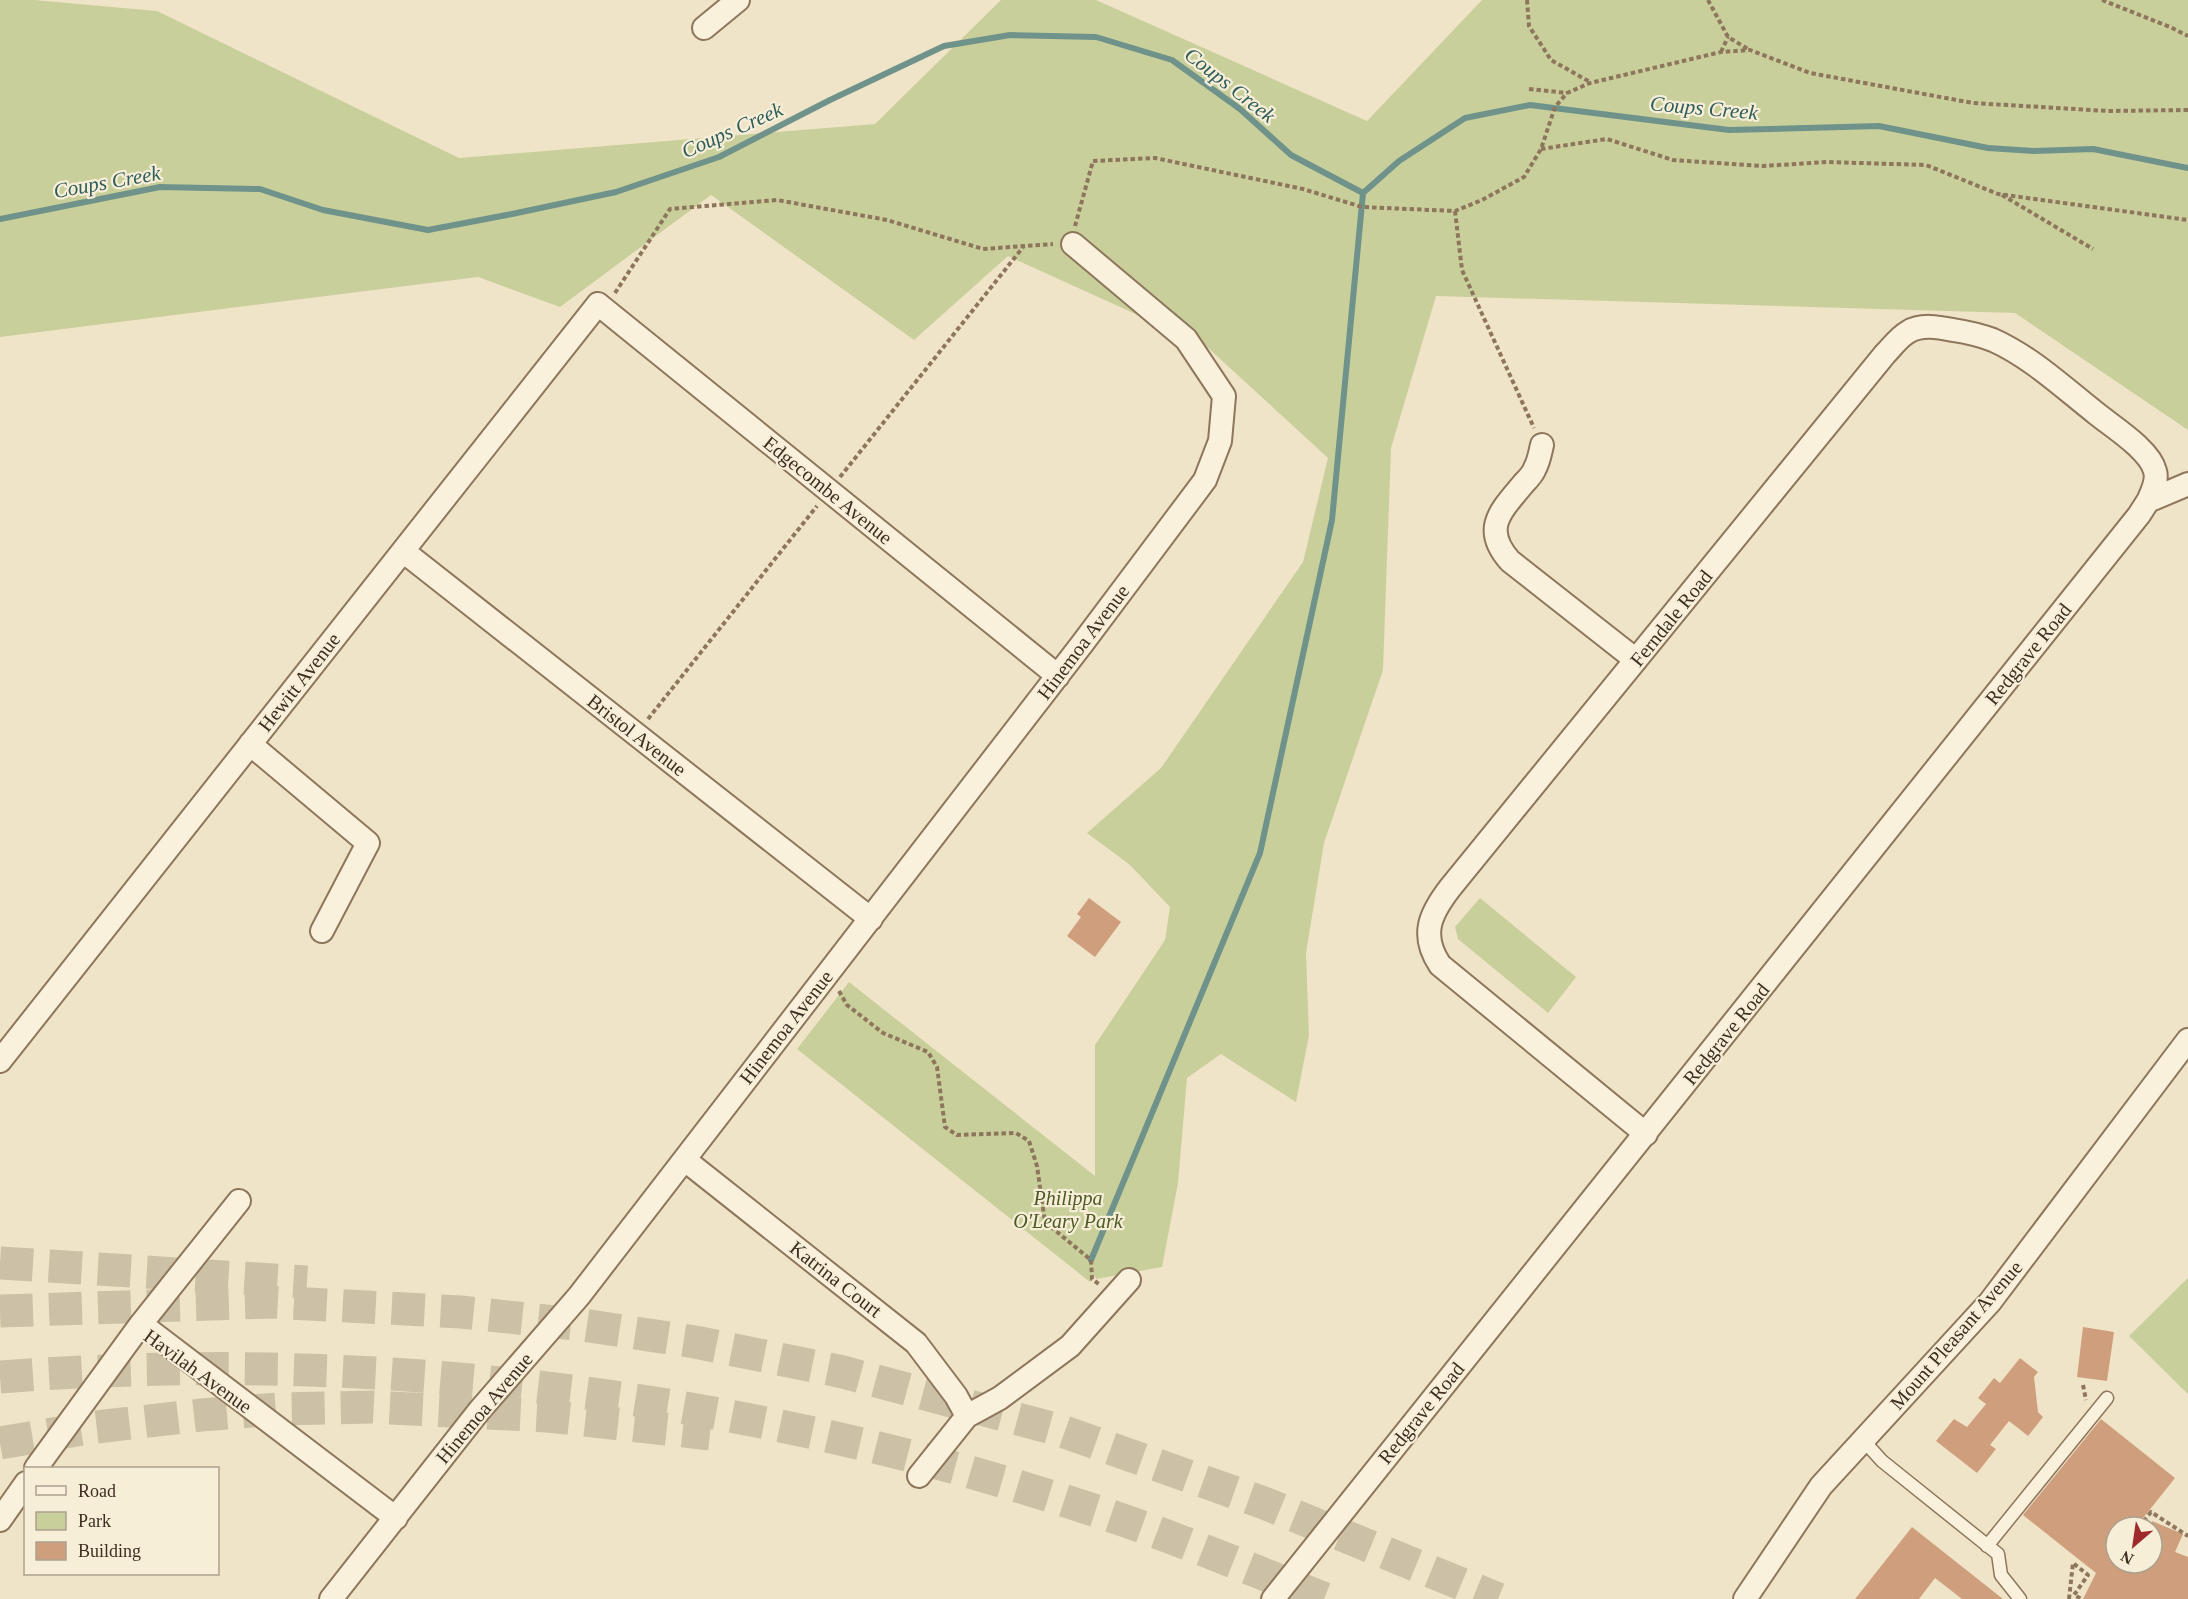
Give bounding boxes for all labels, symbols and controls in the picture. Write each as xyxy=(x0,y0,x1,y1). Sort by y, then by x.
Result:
water label: Coups Creek xyxy=(1180,42,1281,128)
water label: Coups Creek xyxy=(1649,91,1760,125)
water label: Coups Creek xyxy=(678,97,787,163)
water label: Coups Creek xyxy=(52,161,163,203)
street label: Edgecombe Avenue xyxy=(759,431,897,549)
street label: Ferndale Road xyxy=(1626,566,1716,670)
street label: Hinemoa Avenue xyxy=(1033,580,1133,704)
street label: Redgrave Road xyxy=(1980,599,2076,710)
street label: Hewitt Avenue xyxy=(254,628,344,736)
street label: Bristol Avenue xyxy=(583,690,691,780)
street label: Hinemoa Avenue xyxy=(735,966,837,1088)
street label: Redgrave Road xyxy=(1678,979,1774,1090)
park label: Philippa O'Leary Park xyxy=(1013,1187,1124,1233)
street label: Katrina Court xyxy=(786,1236,887,1322)
street label: Mount Pleasant Avenue xyxy=(1886,1256,2027,1414)
street label: Havilah Avenue xyxy=(140,1325,256,1418)
street label: Hinemoa Avenue xyxy=(431,1348,537,1468)
street label: Redgrave Road xyxy=(1373,1358,1469,1469)
legend xyxy=(24,1467,219,1575)
text: Road xyxy=(78,1481,116,1501)
text: Park xyxy=(78,1511,111,1531)
north arrow xyxy=(2104,1515,2164,1575)
text: Building xyxy=(78,1541,141,1561)
text: N xyxy=(2117,1547,2136,1568)

